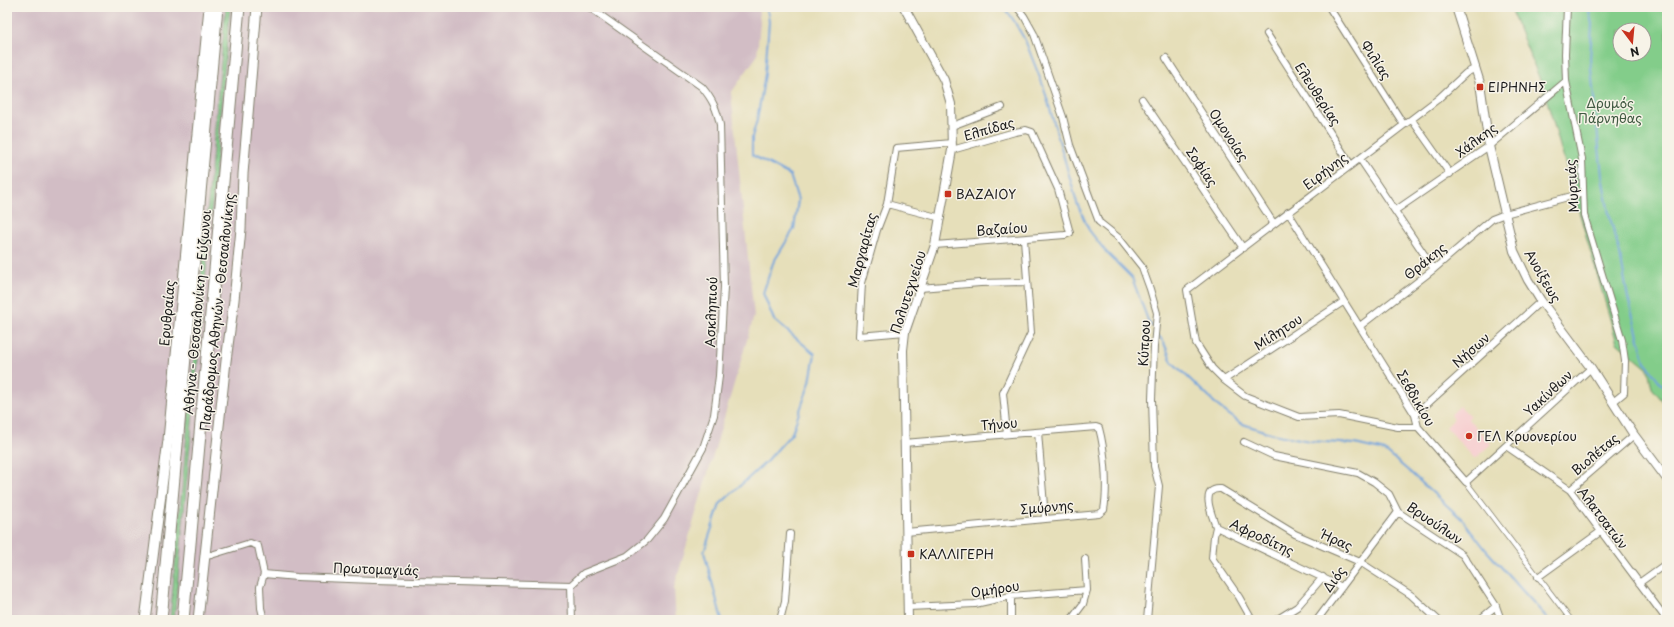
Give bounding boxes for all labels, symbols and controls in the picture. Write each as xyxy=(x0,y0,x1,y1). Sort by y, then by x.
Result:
north arrow xyxy=(1612,22,1652,62)
street label: Φιλίας xyxy=(1357,36,1396,83)
text: N xyxy=(1628,43,1641,62)
street label: Ελευθερίας xyxy=(1291,58,1346,129)
place label: ΕΙΡΗΝΗΣ xyxy=(1488,77,1546,96)
marker: ΕΙΡΗΝΗΣ xyxy=(1475,82,1485,92)
park label: Δρυμός Πάρνηθας xyxy=(1578,93,1642,127)
street label: Ομονοίας xyxy=(1205,105,1254,165)
street label: Ελπίδας xyxy=(961,112,1017,145)
street label: Χάλκης xyxy=(1451,118,1501,162)
street label: Σοφίας xyxy=(1182,143,1223,191)
street label: Ειρήνης xyxy=(1298,147,1351,194)
street label: Μυρτιάς xyxy=(1560,158,1583,213)
place label: ΒΑΖΑΙΟΥ xyxy=(956,184,1016,203)
marker: ΒΑΖΑΙΟΥ xyxy=(943,189,953,199)
street label: Παράδρομος Αθηνών - Θεσσαλονίκης xyxy=(195,192,238,432)
street label: Αθήνα - Θεσσαλονίκη - Εύζωνοι xyxy=(178,208,215,415)
street label: Μαργαρίτας xyxy=(842,210,881,289)
street label: Βαζαίου xyxy=(976,217,1028,240)
street label: Θράκης xyxy=(1399,237,1450,284)
street label: Ανοίξεως xyxy=(1521,246,1566,306)
street label: Πολυτεχνείου xyxy=(885,248,930,336)
street label: Ασκληπιού xyxy=(700,276,721,348)
street label: Ερυθραίας xyxy=(154,279,179,347)
street label: Μίλητου xyxy=(1250,309,1306,354)
street label: Κύπρου xyxy=(1133,319,1154,367)
street label: Νήσων xyxy=(1448,328,1494,372)
street label: Υακίνθων xyxy=(1519,365,1576,420)
street label: Σεβδικίου xyxy=(1393,366,1440,429)
street label: Τήνου xyxy=(980,412,1018,435)
place label: ΓΕΛ Κρυονερίου xyxy=(1477,426,1577,445)
street label: Βιολέτας xyxy=(1567,428,1623,479)
marker: ΓΕΛ Κρυονερίου xyxy=(1464,431,1474,441)
street label: Αλατσατών xyxy=(1574,483,1633,553)
street label: Σμύρνης xyxy=(1019,495,1075,518)
street label: Βρυούλων xyxy=(1403,497,1467,548)
street label: Αφροδίτης xyxy=(1227,513,1298,560)
street label: Ήρας xyxy=(1317,523,1356,555)
place label: ΚΑΛΛΙΓΕΡΗ xyxy=(919,544,994,563)
marker: ΚΑΛΛΙΓΕΡΗ xyxy=(906,549,916,559)
street label: Πρωτομαγιάς xyxy=(333,558,420,580)
street label: Διός xyxy=(1318,561,1350,596)
street label: Ομήρου xyxy=(969,575,1021,602)

